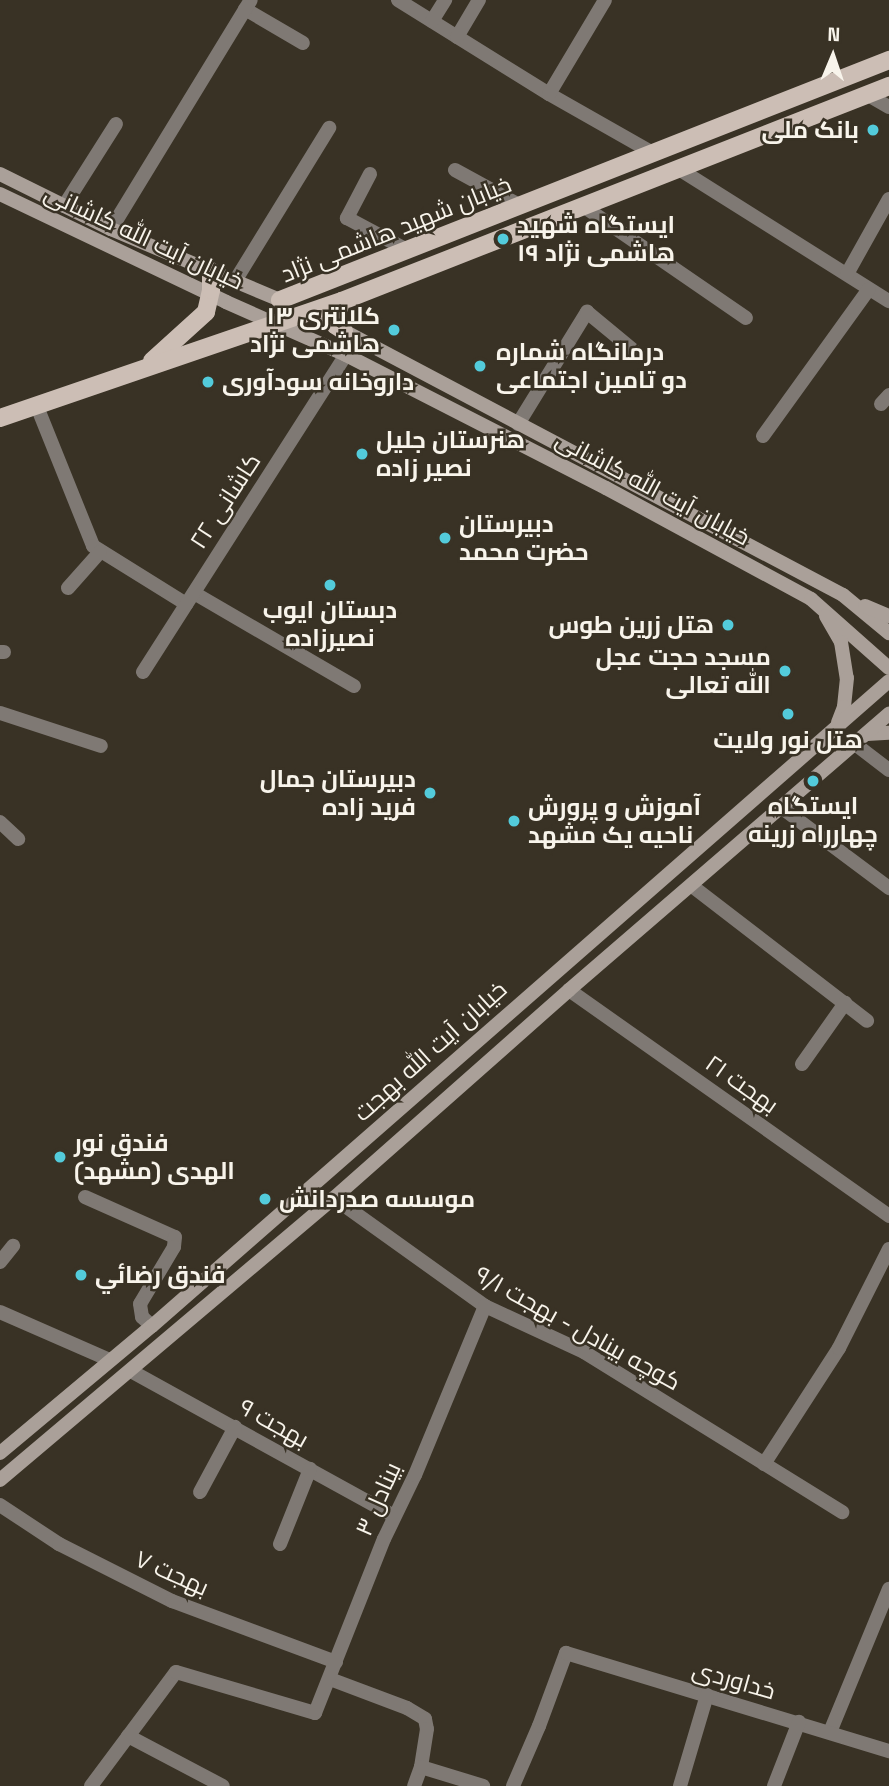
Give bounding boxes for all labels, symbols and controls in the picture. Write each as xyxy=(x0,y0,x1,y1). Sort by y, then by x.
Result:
north arrow xyxy=(798,21,868,91)
text: N xyxy=(827,22,841,47)
place label: بانک ملی xyxy=(761,116,859,144)
marker: بانک ملی xyxy=(865,122,881,138)
street label: خیابان شهید هاشمی نژاد xyxy=(277,170,515,288)
street label: خیابان آیت الله کاشانی xyxy=(40,178,248,296)
place label: ایستگاه شهید هاشمی نژاد ۱۹ xyxy=(517,211,675,267)
marker: ایستگاه شهید هاشمی نژاد ۱۹ xyxy=(495,231,511,247)
place label: کلانتری ۱۳ هاشمی نژاد xyxy=(250,302,380,358)
marker: کلانتری ۱۳ هاشمی نژاد xyxy=(386,322,402,338)
place label: درمانگاه شماره دو تامین اجتماعی xyxy=(496,338,687,394)
marker: درمانگاه شماره دو تامین اجتماعی xyxy=(470,356,490,376)
place label: داروخانه سودآوری xyxy=(222,368,414,396)
marker: داروخانه سودآوری xyxy=(200,374,216,390)
street label: خیابان آیت الله کاشانی xyxy=(551,425,755,551)
place label: هنرستان جلیل نصیر زاده xyxy=(376,426,525,482)
marker: هنرستان جلیل نصیر زاده xyxy=(354,446,370,462)
street label: کاشانی ۲۲ xyxy=(183,448,267,554)
place label: دبیرستان حضرت محمد xyxy=(459,510,589,566)
marker: دبیرستان حضرت محمد xyxy=(437,530,453,546)
marker: دبستان ایوب نصیرزاده xyxy=(322,577,338,593)
place label: دبستان ایوب نصیرزاده xyxy=(263,596,397,652)
place label: هتل زرین طوس xyxy=(548,611,714,639)
marker: هتل زرین طوس xyxy=(720,617,736,633)
place label: مسجد حجت عجل الله تعالی xyxy=(596,643,771,699)
marker: مسجد حجت عجل الله تعالی xyxy=(777,663,793,679)
marker: هتل نور ولایت xyxy=(780,706,796,722)
place label: هتل نور ولایت xyxy=(713,726,863,754)
place label: دبیرستان جمال فرید زاده xyxy=(260,765,416,821)
marker: ایستگاه چهارراه زرینه xyxy=(805,773,821,789)
marker: دبیرستان جمال فرید زاده xyxy=(422,785,438,801)
place label: ایستگاه چهارراه زرینه xyxy=(748,792,878,848)
place label: آموزش و پرورش ناحیه یک مشهد xyxy=(528,793,701,849)
marker: آموزش و پرورش ناحیه یک مشهد xyxy=(506,813,522,829)
street label: خیابان آیت الله بهجت xyxy=(348,975,512,1127)
street label: بهجت ۲۱ xyxy=(700,1049,784,1119)
place label: فندق نور الهدى (مشهد) xyxy=(74,1129,235,1185)
marker: فندق نور الهدى (مشهد) xyxy=(52,1149,68,1165)
place label: موسسه صدردانش xyxy=(279,1185,475,1213)
marker: موسسه صدردانش xyxy=(257,1191,273,1207)
street label: کوچه بینادل - بهجت ۹/۱ xyxy=(470,1259,686,1397)
place label: فندق رضائي xyxy=(95,1261,226,1289)
marker: فندق رضائي xyxy=(73,1267,89,1283)
street label: بهجت ۹ xyxy=(234,1392,314,1454)
street label: بینادل ۳ xyxy=(349,1458,407,1540)
street label: بهجت ۷ xyxy=(131,1544,213,1602)
street label: خداوردی xyxy=(689,1654,779,1706)

